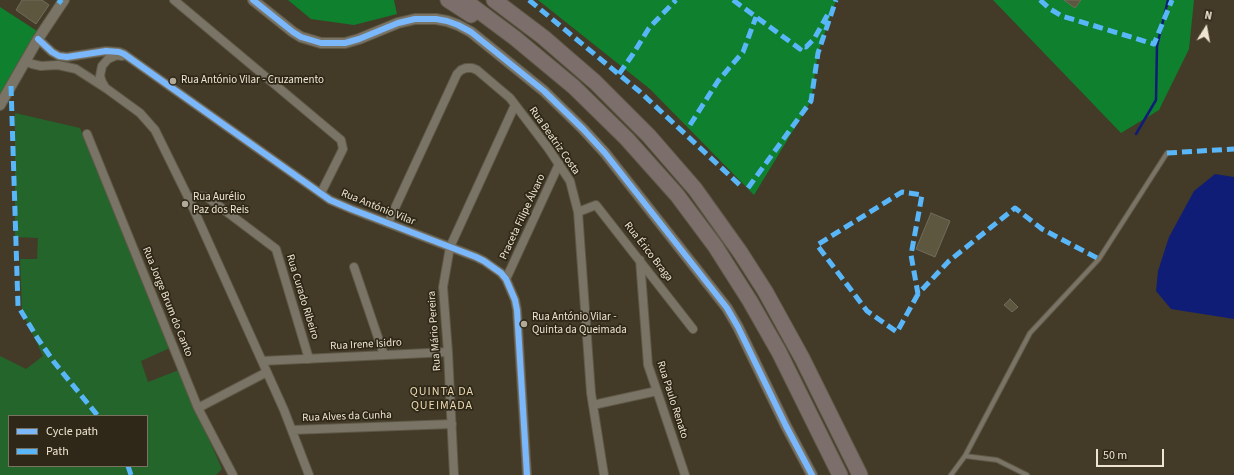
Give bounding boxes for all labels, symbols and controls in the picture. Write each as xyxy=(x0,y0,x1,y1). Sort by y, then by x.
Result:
north arrow xyxy=(1186,8,1226,48)
text: N xyxy=(1203,8,1213,24)
place label: Rua António Vilar - Cruzamento xyxy=(181,74,324,88)
marker: Rua António Vilar - Cruzamento xyxy=(168,76,178,86)
street label: Rua Beatriz Costa xyxy=(526,104,582,178)
street label: Praceta Filipe Álvaro xyxy=(497,172,549,262)
street label: Rua António Vilar xyxy=(339,187,417,229)
place label: Rua Aurélio Paz dos Reis xyxy=(193,191,249,217)
marker: Rua Aurélio Paz dos Reis xyxy=(180,199,190,209)
street label: Rua Érico Braga xyxy=(621,220,675,284)
street label: Rua Jorge Brum do Canto xyxy=(139,245,195,359)
street label: Rua Curado Ribeiro xyxy=(283,253,321,341)
street label: Rua Mário Pereira xyxy=(426,290,444,372)
place label: Rua António Vilar - Quinta da Queimada xyxy=(532,311,627,337)
marker: Rua António Vilar - Quinta da Queimada xyxy=(519,319,529,329)
street label: Rua Irene Isidro xyxy=(330,337,402,353)
street label: Rua Paulo Renato xyxy=(653,360,691,440)
district label: QUINTA DA QUEIMADA xyxy=(410,385,474,413)
street label: Rua Alves da Cunha xyxy=(302,409,392,425)
legend xyxy=(8,415,148,467)
text: Cycle path xyxy=(46,423,98,440)
scale bar xyxy=(1098,441,1166,467)
text: Path xyxy=(46,443,69,460)
text: 50 m xyxy=(1103,447,1127,464)

